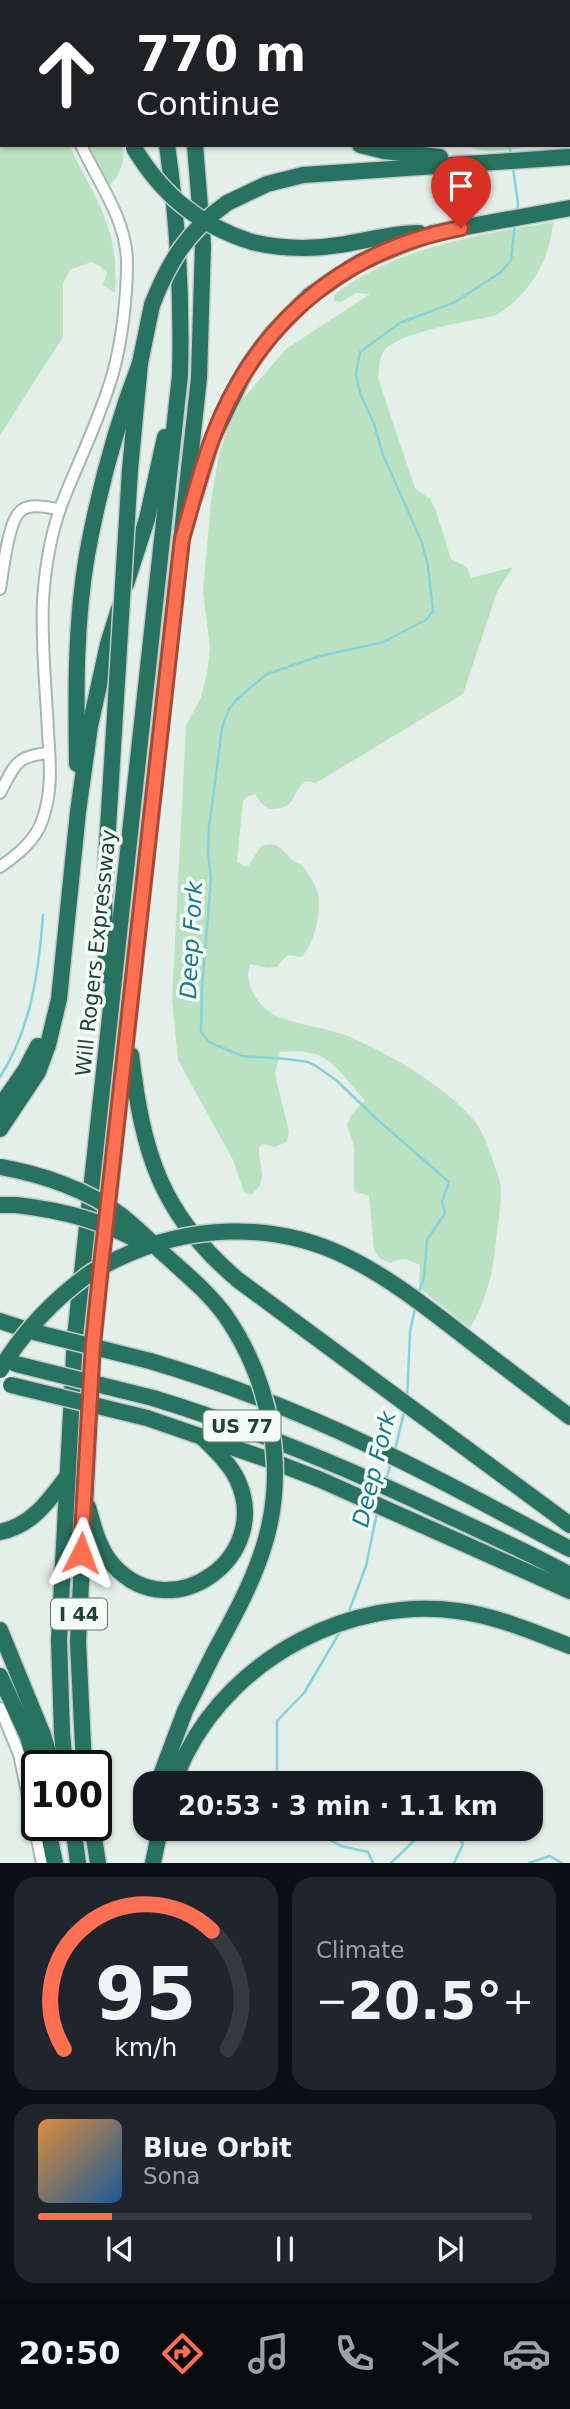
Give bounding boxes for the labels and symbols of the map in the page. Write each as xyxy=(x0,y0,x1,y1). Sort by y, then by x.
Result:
pin xyxy=(431,156,491,228)
street label: Will Rogers Expressway xyxy=(71,828,121,1078)
water label: Deep Fork xyxy=(175,879,207,1000)
water label: Deep Fork xyxy=(347,1407,401,1529)
road number: US 77 xyxy=(204,1410,280,1442)
position arrow xyxy=(44,1516,118,1590)
road number: I 44 xyxy=(51,1598,107,1630)
speed limit sign: 100 xyxy=(21,1750,112,1841)

